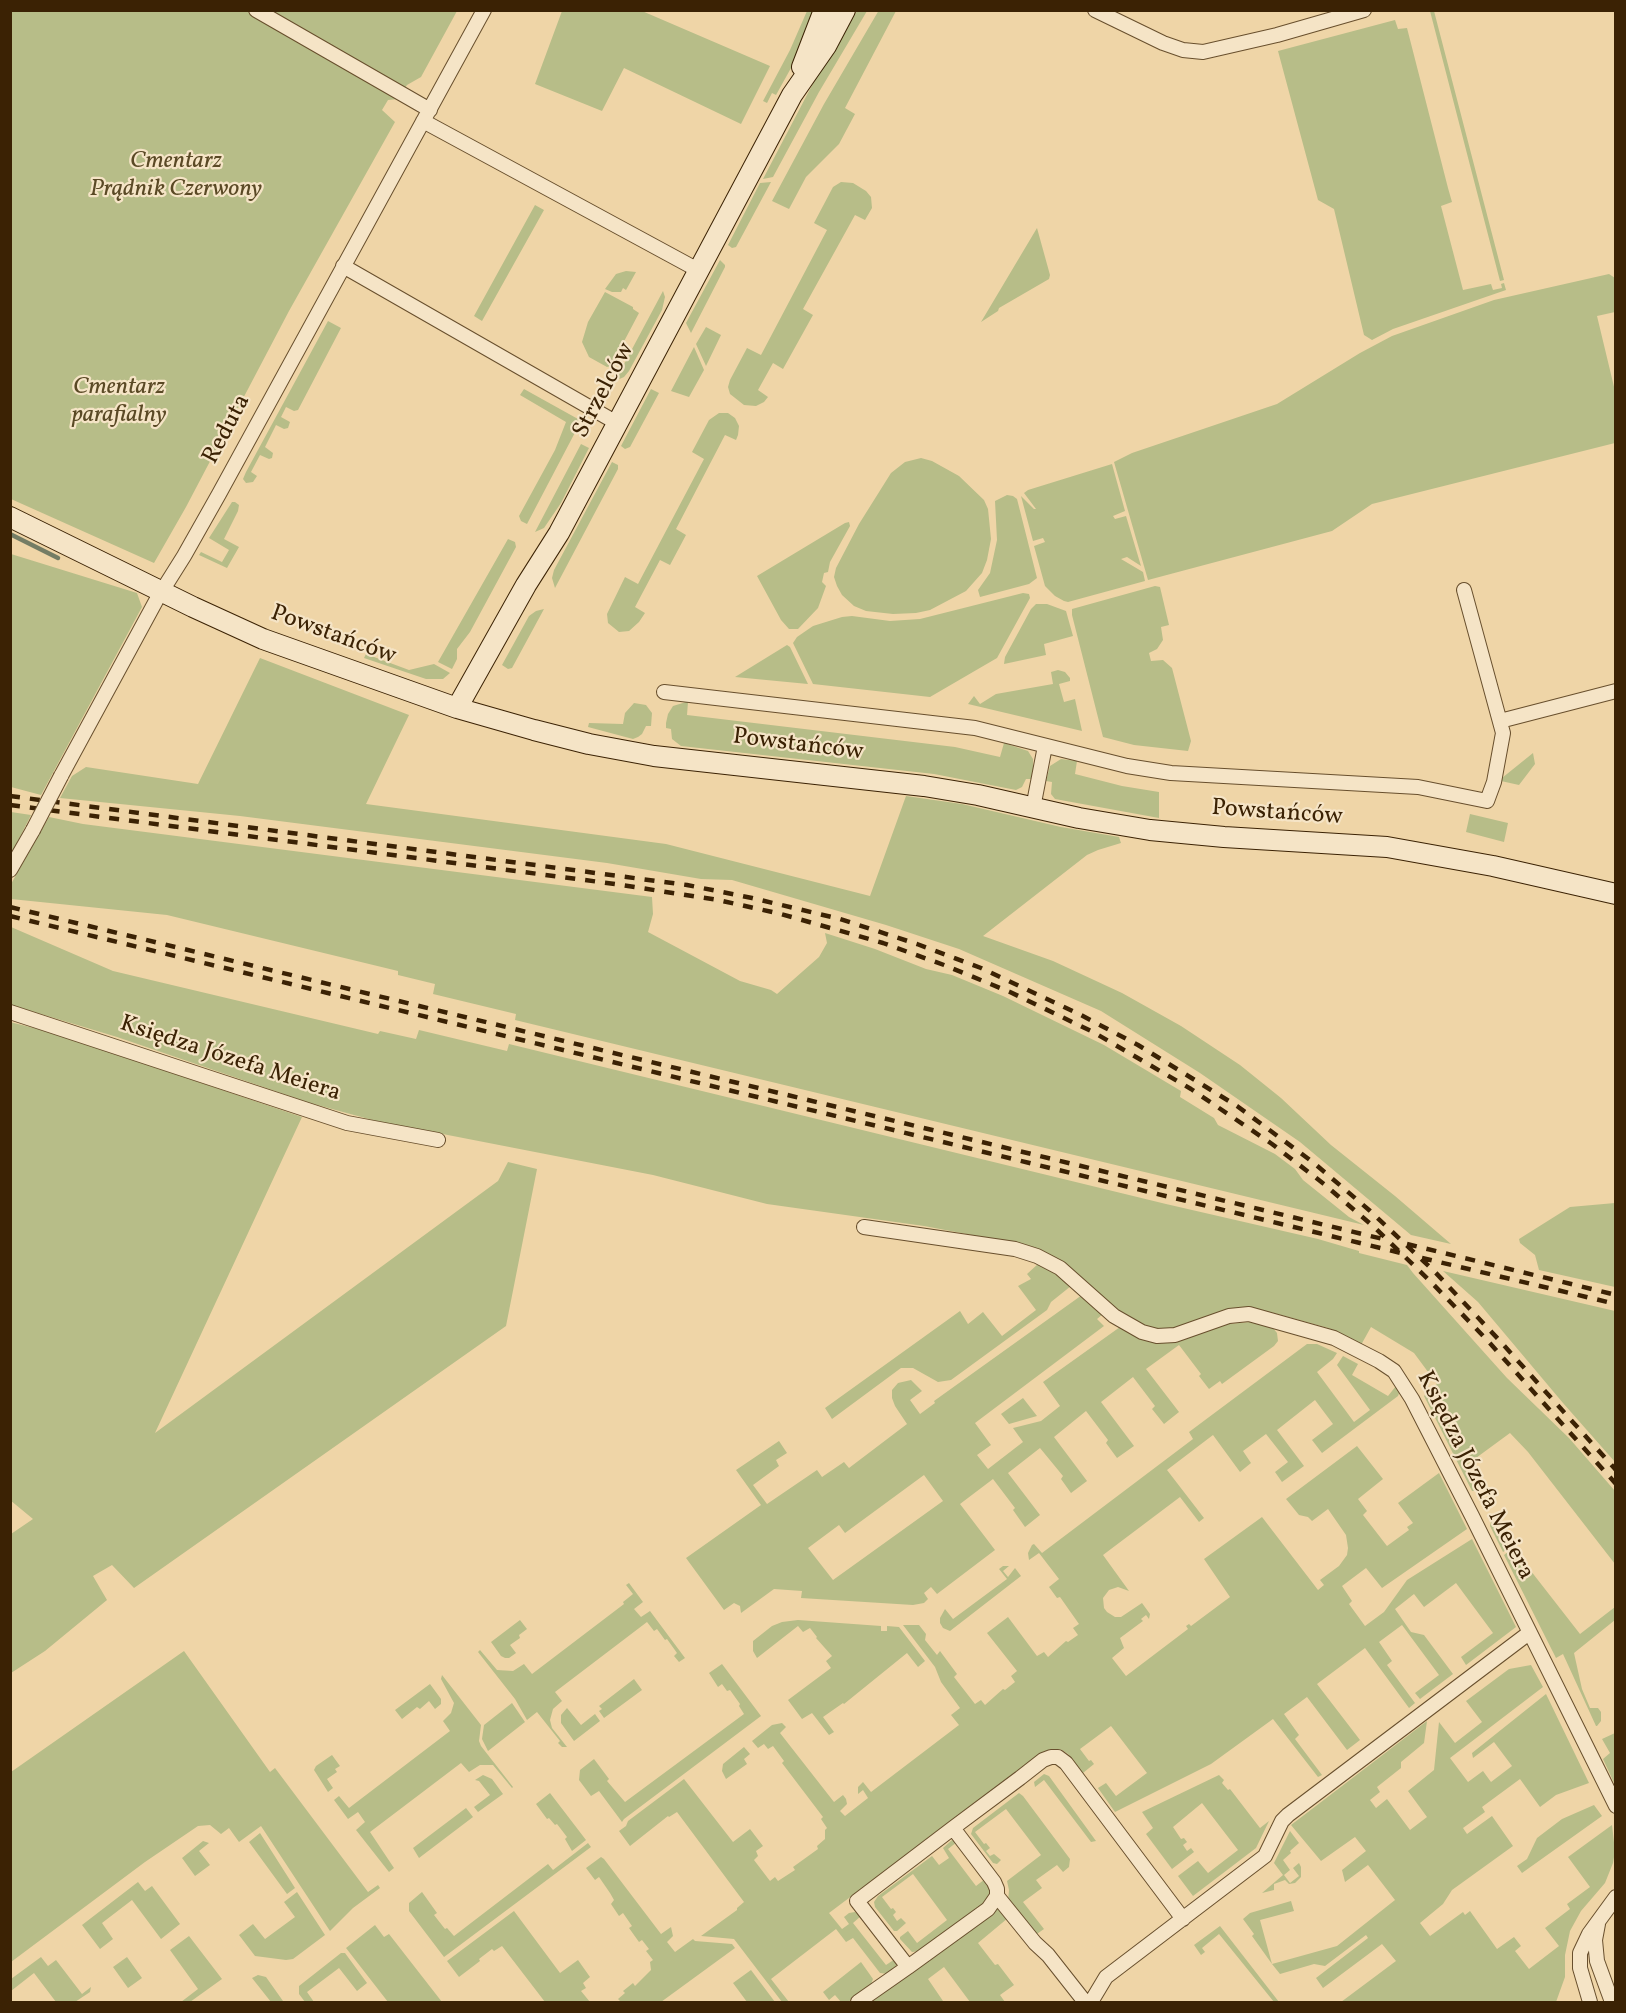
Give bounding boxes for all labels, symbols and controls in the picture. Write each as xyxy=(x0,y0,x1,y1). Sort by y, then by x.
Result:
park label: Cmentarz Prądnik Czerwony xyxy=(90,149,262,205)
street label: Strzelców xyxy=(568,338,642,444)
park label: Cmentarz parafialny xyxy=(71,375,167,431)
street label: Reduta xyxy=(198,390,258,470)
street label: Powstańców xyxy=(266,600,400,672)
street label: Powstańców xyxy=(731,724,865,768)
street label: Powstańców xyxy=(1210,795,1344,833)
street label: Księdza Józefa Meiera xyxy=(116,1011,344,1109)
street label: Księdza Józefa Meiera xyxy=(1409,1367,1539,1585)

